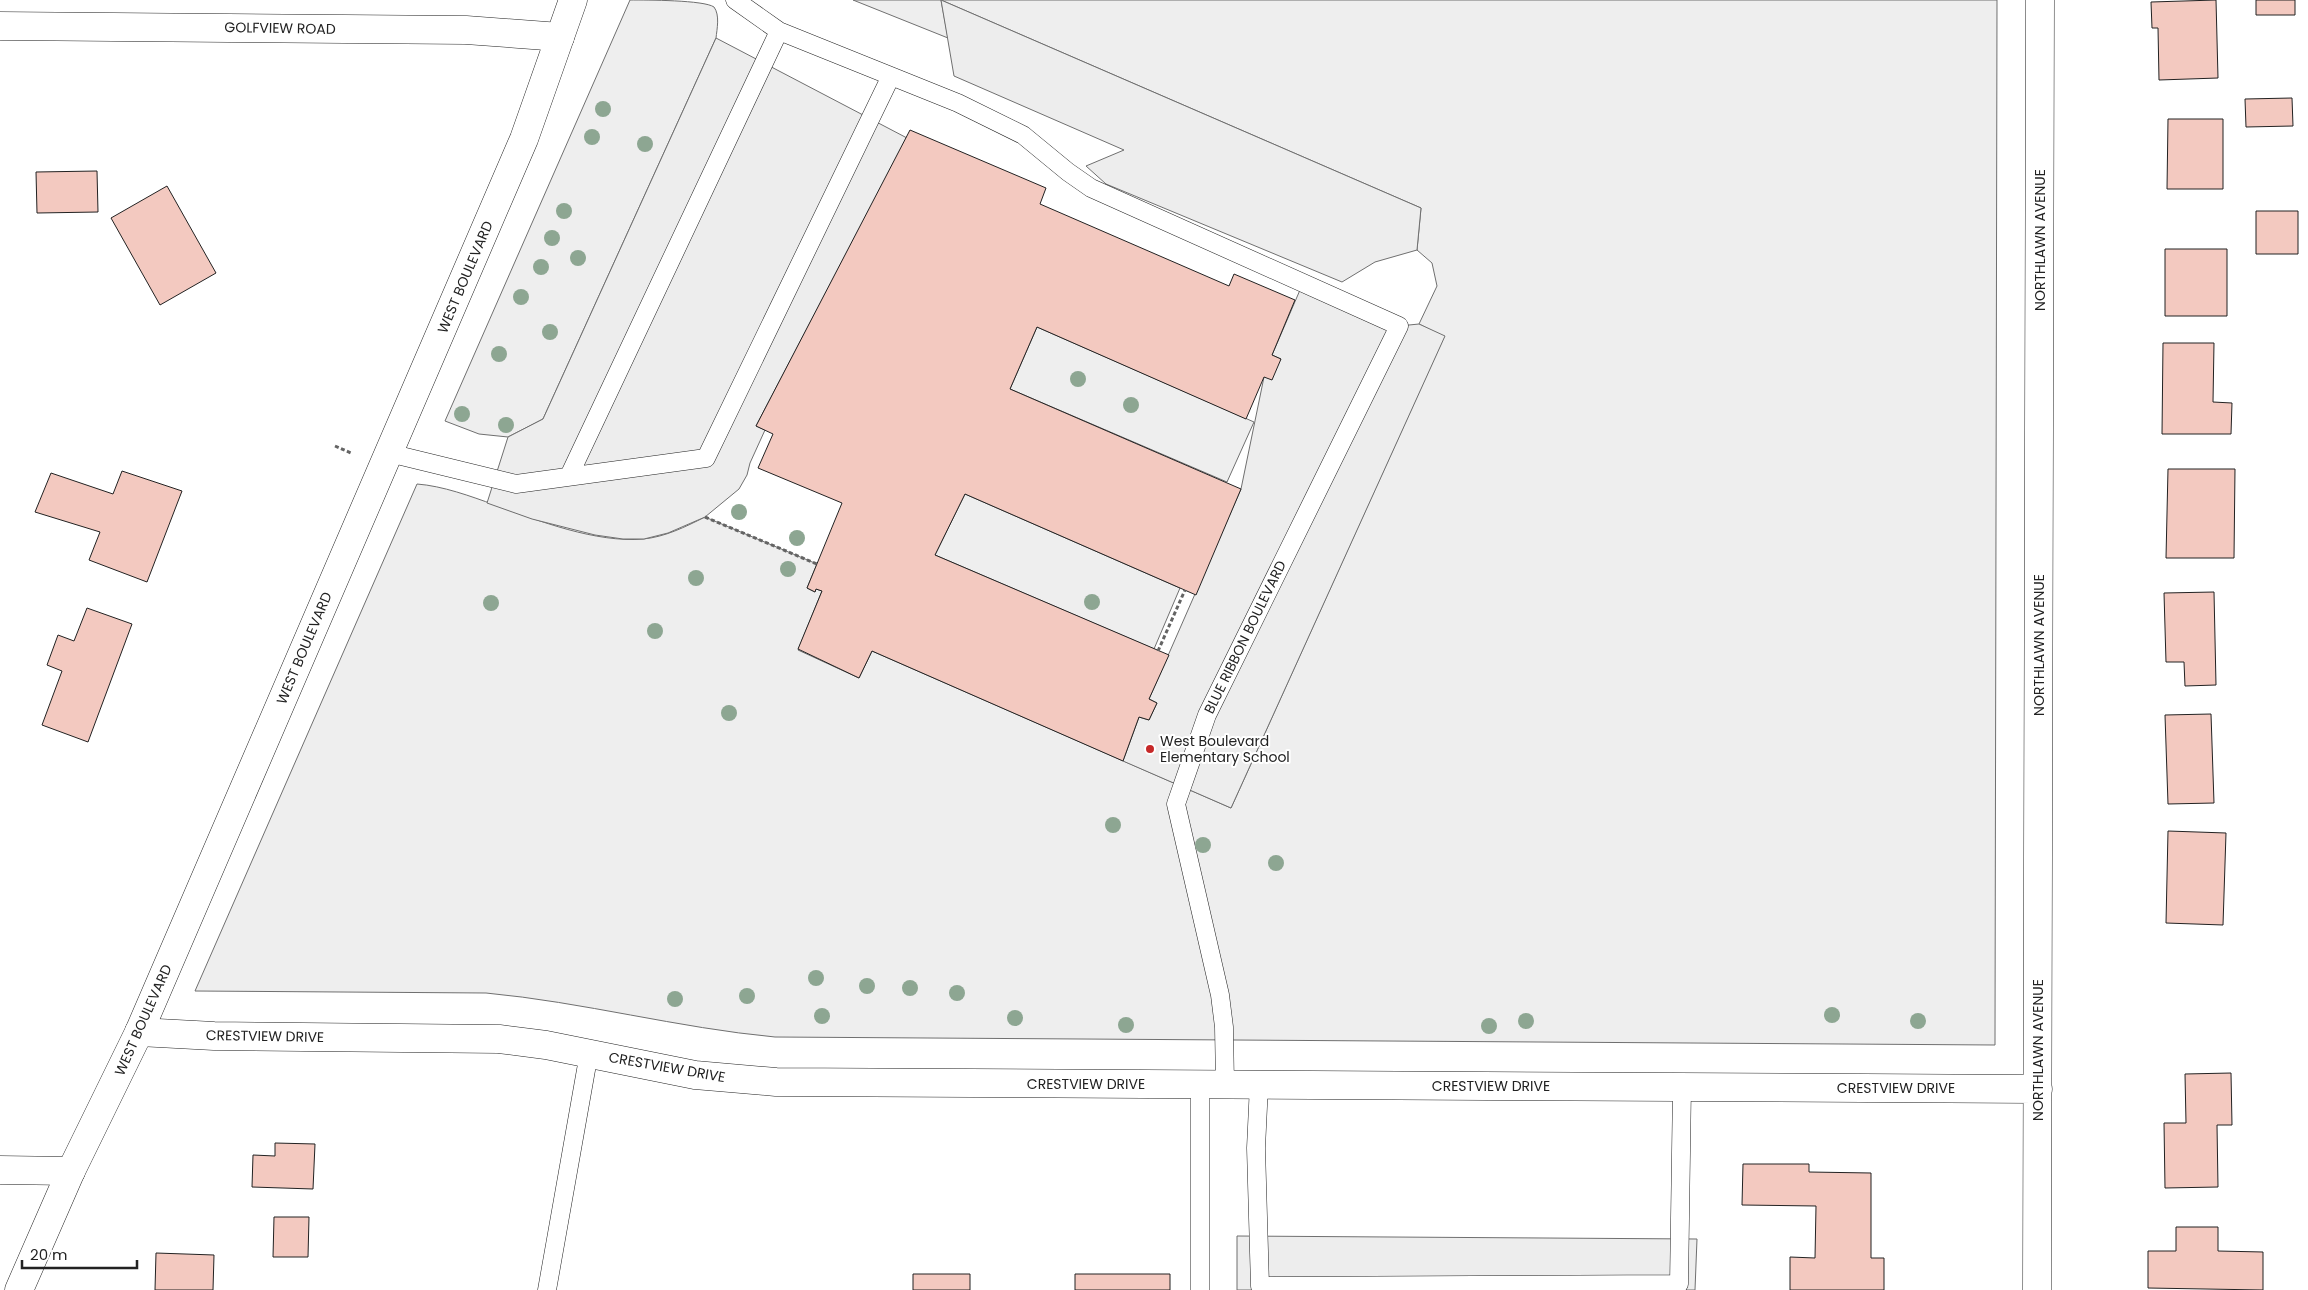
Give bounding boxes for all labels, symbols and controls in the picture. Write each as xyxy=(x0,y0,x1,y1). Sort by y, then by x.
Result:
street label: GOLFVIEW ROAD xyxy=(224,17,336,39)
street label: NORTHLAWN AVENUE xyxy=(2030,169,2050,311)
street label: WEST BOULEVARD xyxy=(432,218,498,336)
street label: BLUE RIBBON BOULEVARD xyxy=(1199,557,1291,717)
street label: NORTHLAWN AVENUE xyxy=(2029,574,2049,716)
street label: WEST BOULEVARD xyxy=(271,589,337,707)
place label: West Boulevard Elementary School xyxy=(1160,731,1290,767)
marker: West Boulevard Elementary School xyxy=(1144,743,1156,755)
street label: WEST BOULEVARD xyxy=(109,961,177,1079)
street label: NORTHLAWN AVENUE xyxy=(2028,979,2048,1121)
street label: CRESTVIEW DRIVE xyxy=(206,1025,324,1047)
street label: CRESTVIEW DRIVE xyxy=(607,1047,727,1087)
street label: CRESTVIEW DRIVE xyxy=(1027,1074,1145,1094)
street label: CRESTVIEW DRIVE xyxy=(1432,1076,1550,1096)
street label: CRESTVIEW DRIVE xyxy=(1837,1078,1955,1098)
scale bar xyxy=(22,1238,138,1270)
text: 20 m xyxy=(30,1244,68,1265)

